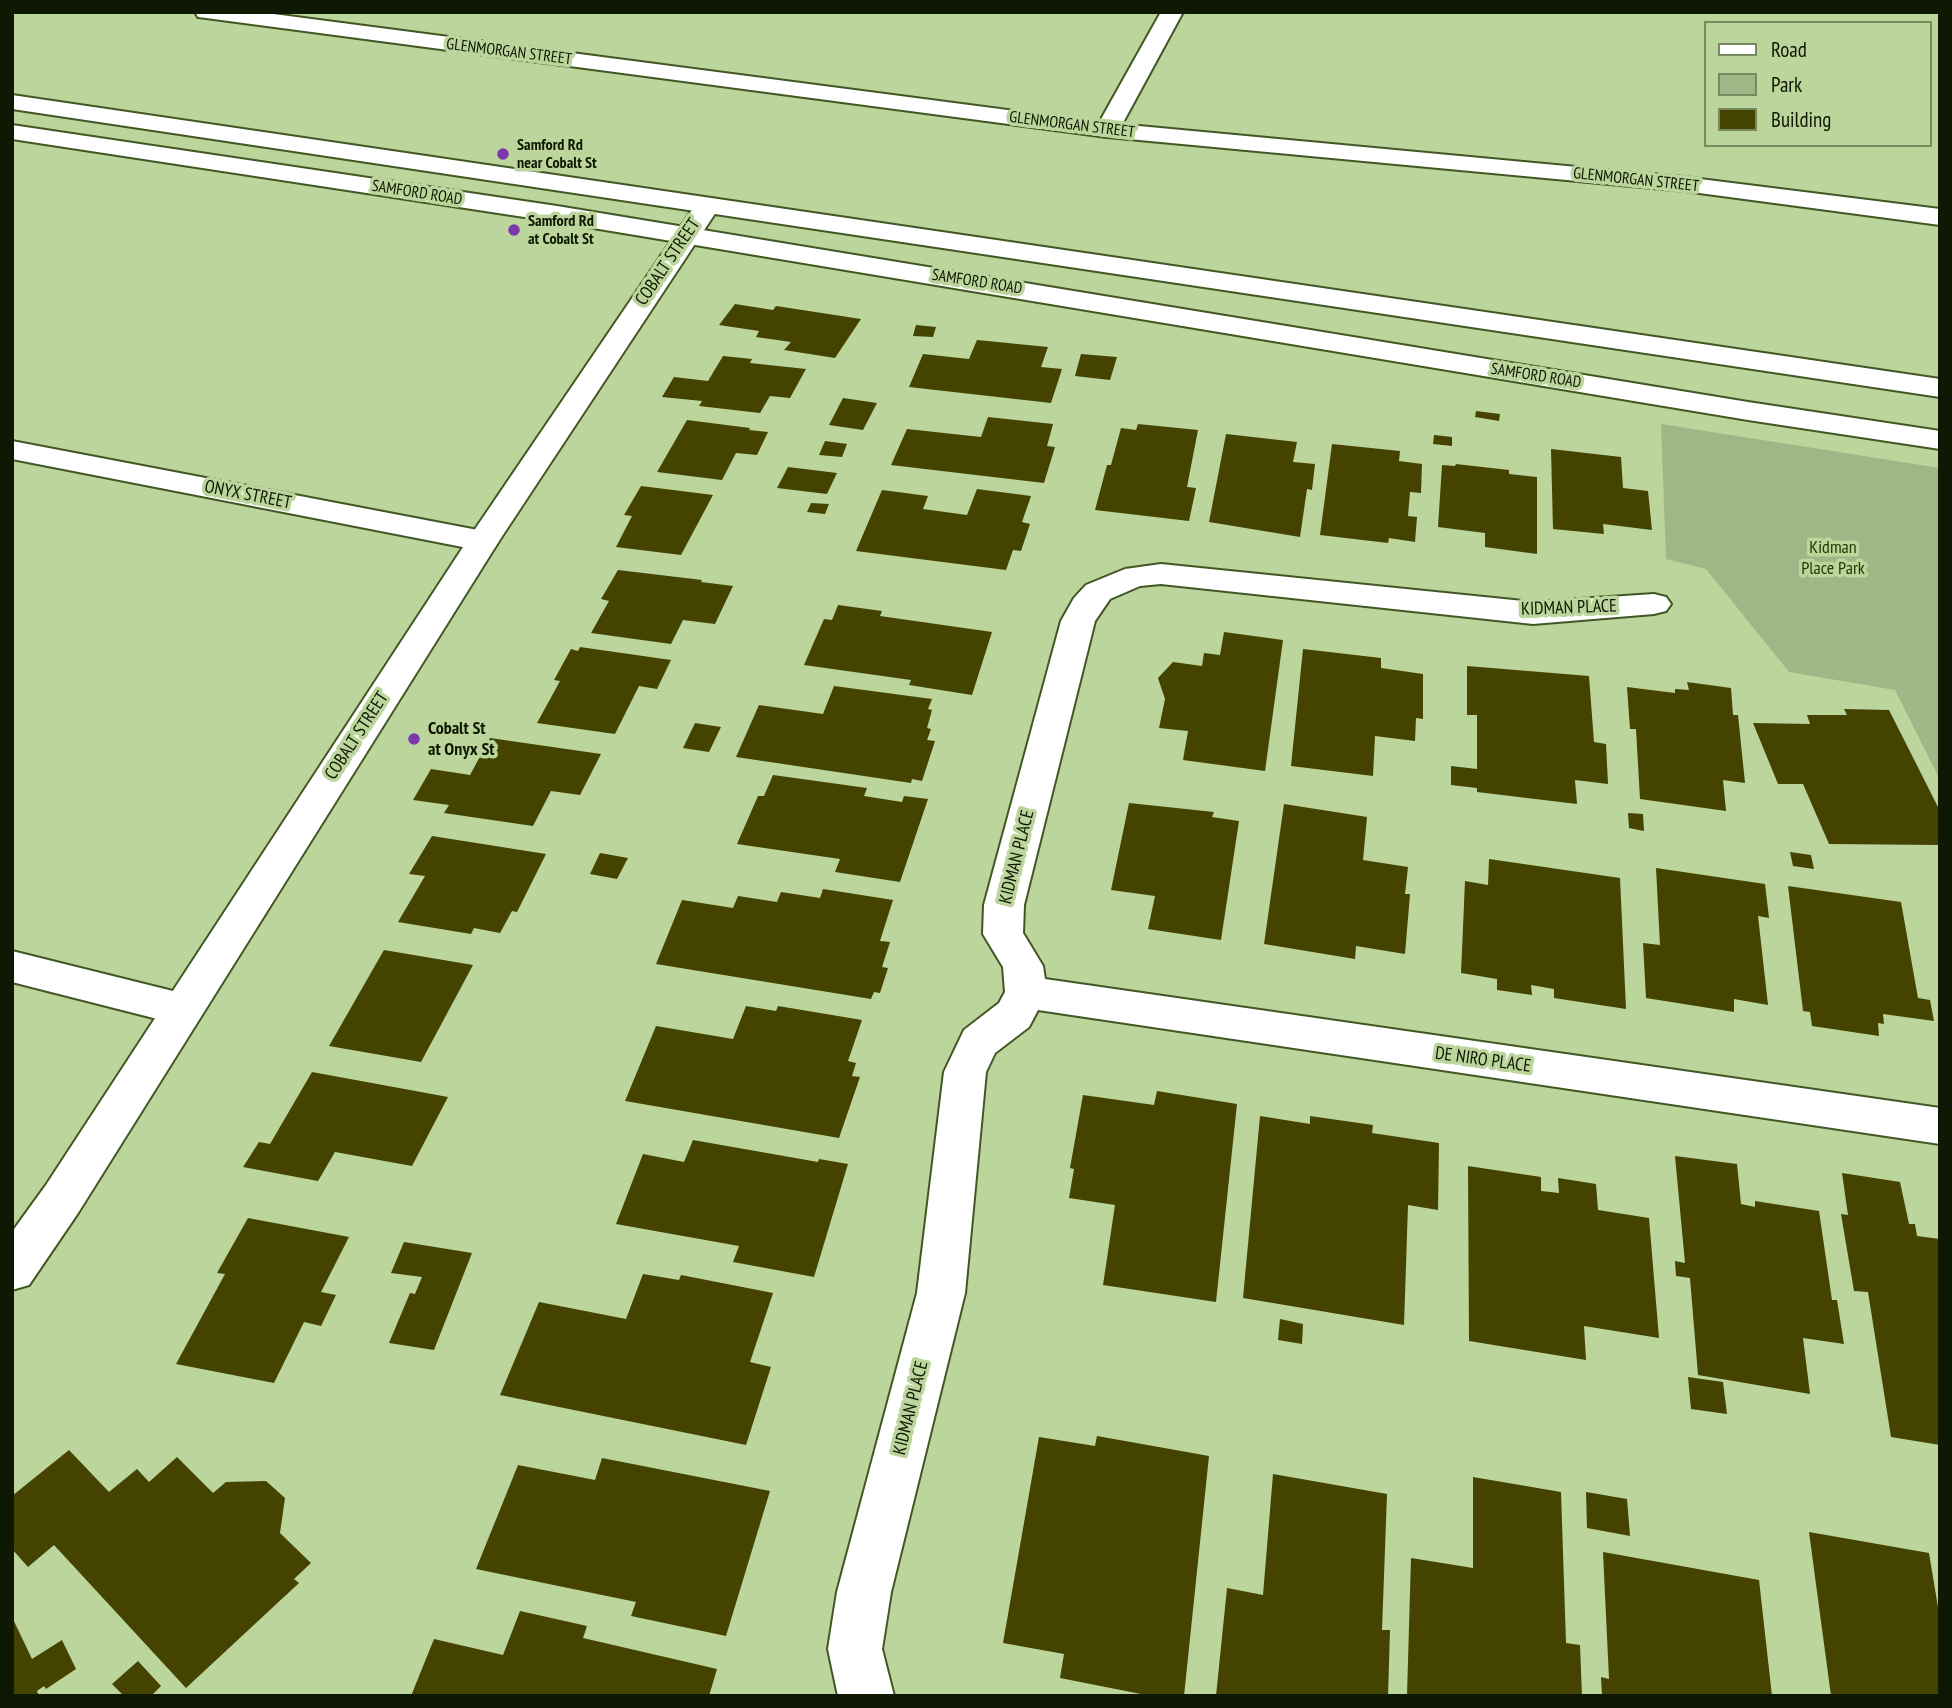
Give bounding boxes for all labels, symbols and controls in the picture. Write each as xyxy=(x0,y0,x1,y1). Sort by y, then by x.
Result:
legend xyxy=(1703,21,1931,147)
street label: GLENMORGAN STREET xyxy=(445,35,573,69)
text: Road xyxy=(1771,36,1807,63)
text: Park xyxy=(1771,71,1802,98)
text: Building xyxy=(1771,106,1831,133)
street label: GLENMORGAN STREET xyxy=(1008,108,1136,142)
place label: Samford Rd near Cobalt St xyxy=(517,135,597,173)
marker: Samford Rd near Cobalt St xyxy=(495,146,511,162)
street label: GLENMORGAN STREET xyxy=(1572,164,1700,196)
street label: SAMFORD ROAD xyxy=(370,176,464,210)
place label: Samford Rd at Cobalt St xyxy=(528,211,594,249)
street label: COBALT STREET xyxy=(631,214,705,310)
marker: Samford Rd at Cobalt St xyxy=(506,222,522,238)
street label: SAMFORD ROAD xyxy=(930,265,1024,299)
street label: SAMFORD ROAD xyxy=(1489,359,1583,393)
street label: ONYX STREET xyxy=(203,476,293,514)
park label: Kidman Place Park xyxy=(1801,537,1865,580)
street label: KIDMAN PLACE xyxy=(1521,596,1617,620)
street label: COBALT STREET xyxy=(321,688,393,784)
place label: Cobalt St at Onyx St xyxy=(428,718,495,760)
marker: Cobalt St at Onyx St xyxy=(406,731,422,747)
street label: KIDMAN PLACE xyxy=(995,808,1039,906)
street label: DE NIRO PLACE xyxy=(1434,1043,1532,1077)
street label: KIDMAN PLACE xyxy=(889,1359,933,1457)

